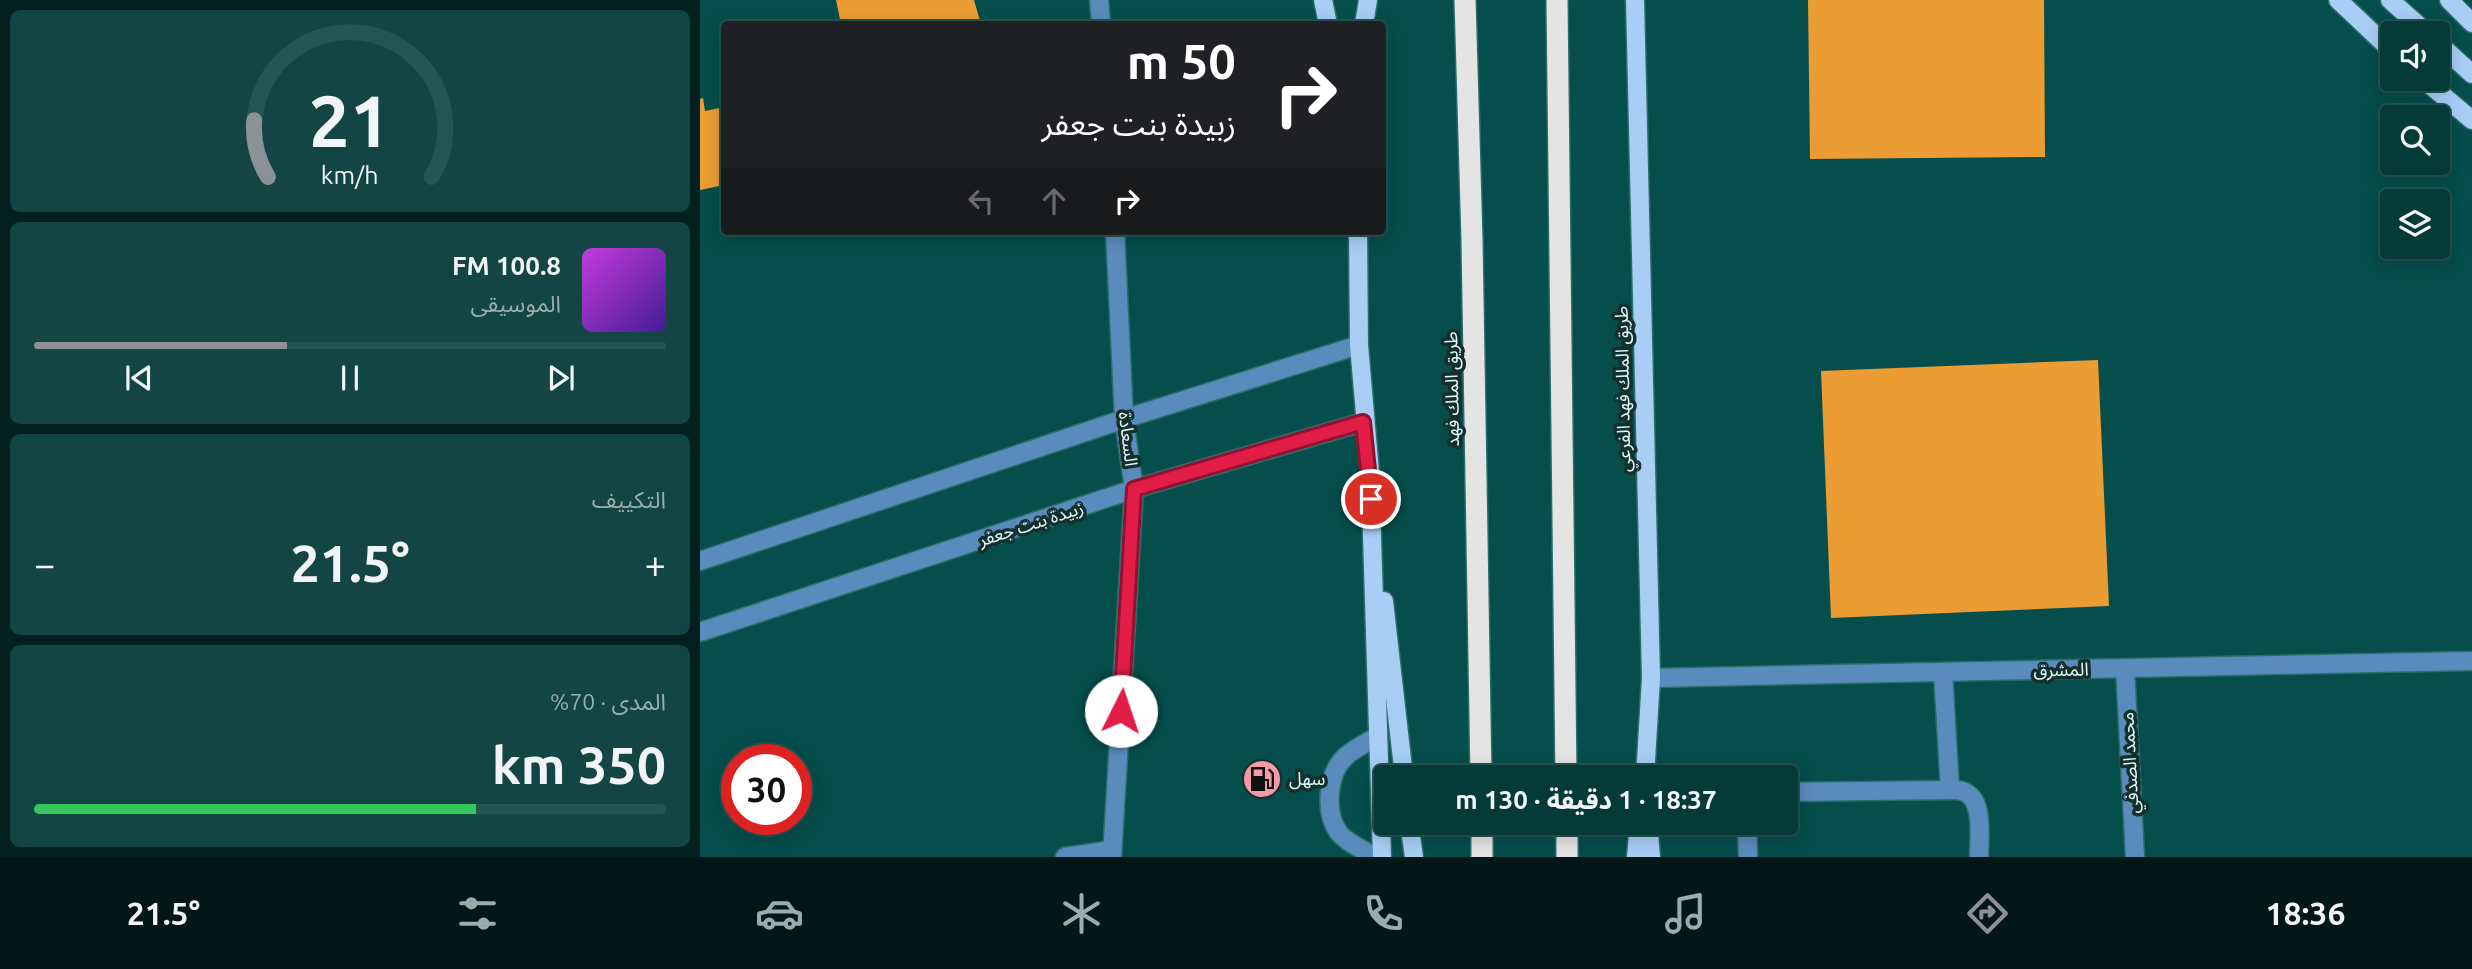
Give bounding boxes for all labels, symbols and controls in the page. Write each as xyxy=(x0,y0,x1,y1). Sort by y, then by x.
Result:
map controls xyxy=(2380,21,2450,259)
button: sound xyxy=(2380,21,2450,91)
text: 50 m xyxy=(1127,33,1236,88)
icon: right xyxy=(1260,49,1351,140)
text: 21 xyxy=(309,79,391,161)
text: زبيدة بنت جعفر xyxy=(1041,105,1236,141)
button: search xyxy=(2380,105,2450,175)
text: km/h xyxy=(321,161,379,189)
icon: left xyxy=(962,182,1000,220)
icon: ahead xyxy=(1035,182,1073,220)
icon: right xyxy=(1108,182,1146,220)
button: layers xyxy=(2380,189,2450,259)
text: 100.8 FM xyxy=(452,251,561,280)
text: الموسيقى xyxy=(470,291,561,316)
street label: طريق الملك فهد الفرعي xyxy=(1611,306,1638,472)
street label: طريق الملك فهد xyxy=(1440,331,1464,447)
icon: previous xyxy=(120,359,158,397)
icon: pause xyxy=(331,359,369,397)
icon: next xyxy=(542,359,580,397)
street label: السعادة xyxy=(1116,410,1142,467)
pin xyxy=(1341,469,1401,529)
icon: arrive xyxy=(1352,480,1390,518)
text: التكييف xyxy=(592,487,666,512)
street label: زبيدة بنت جعفر xyxy=(975,497,1086,552)
text: 21.5° xyxy=(290,534,410,592)
text: − xyxy=(34,543,55,585)
text: + xyxy=(645,543,666,585)
street label: المشرق xyxy=(2033,659,2089,681)
position arrow xyxy=(1084,674,1158,748)
text: المدى · 70% xyxy=(550,689,666,714)
street label: محمد الصدفي xyxy=(2116,711,2146,814)
text: 350 km xyxy=(492,736,666,794)
speed limit sign: 30 xyxy=(721,744,812,835)
fuel station icon: سهل xyxy=(1241,758,1283,800)
place label: سهل xyxy=(1289,768,1325,790)
text: 18:37 · 1 دقيقة · 130 m xyxy=(1455,785,1717,814)
icon: filters xyxy=(453,889,502,938)
icon: car xyxy=(755,889,804,938)
icon: climate xyxy=(1057,889,1106,938)
icon: phone xyxy=(1359,889,1408,938)
icon: music xyxy=(1661,889,1710,938)
icon: directions xyxy=(1963,889,2012,938)
text: 21.5° xyxy=(127,895,200,931)
text: 18:36 xyxy=(2265,895,2345,931)

